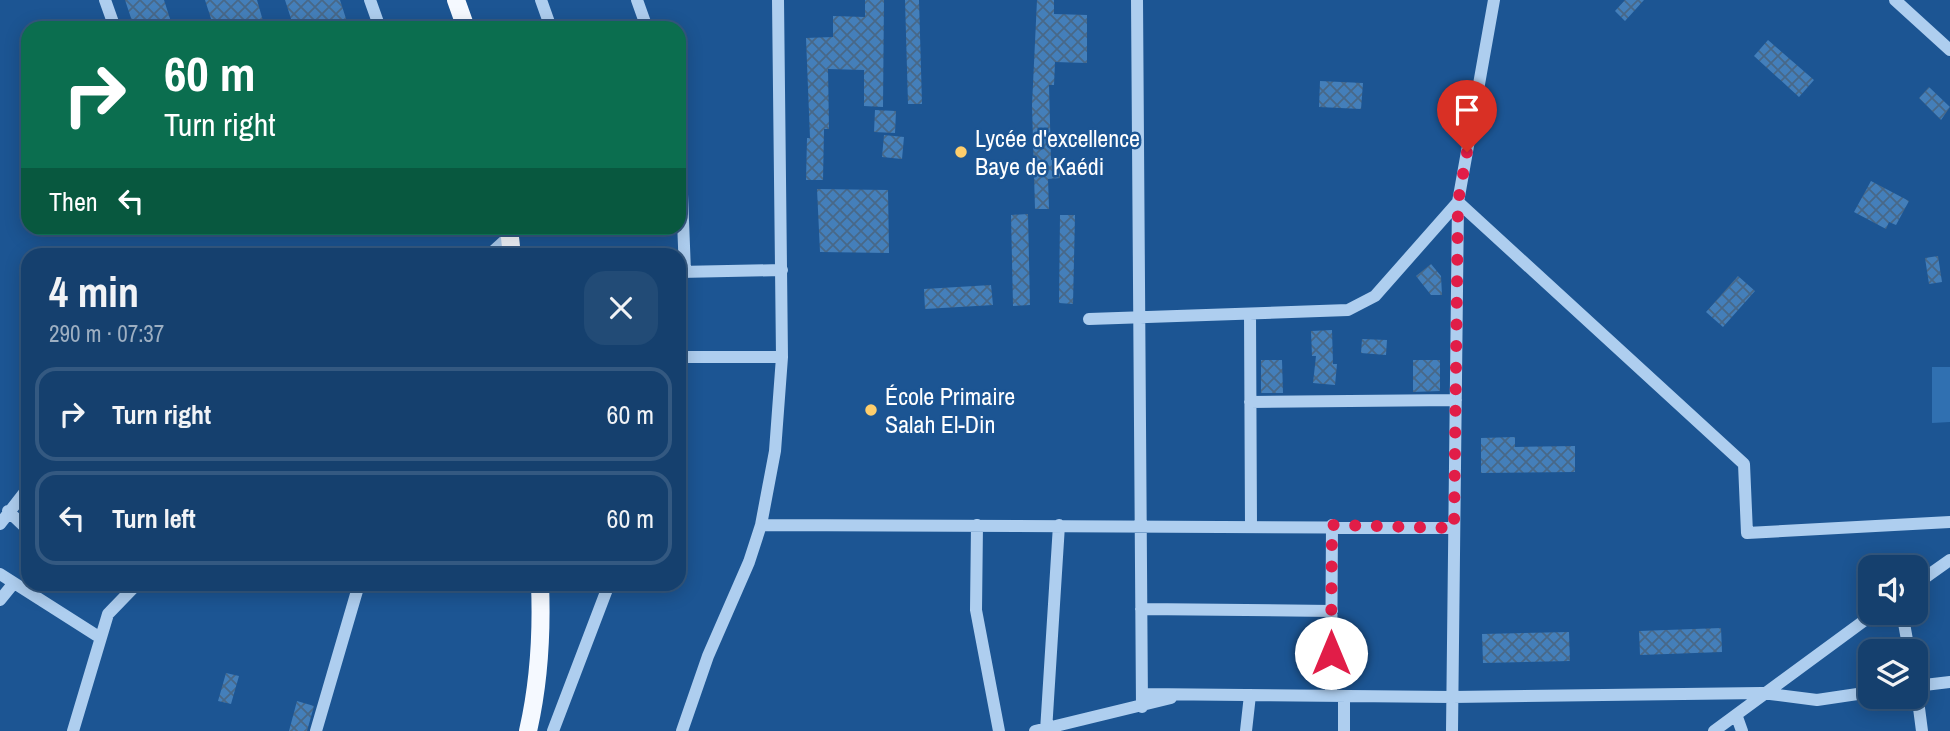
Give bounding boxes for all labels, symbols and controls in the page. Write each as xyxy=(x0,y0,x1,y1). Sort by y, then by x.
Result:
text: 60 m xyxy=(164,40,256,106)
icon: right xyxy=(49,49,140,140)
pin xyxy=(1437,80,1497,152)
icon: arrive xyxy=(1448,91,1486,129)
text: Turn right xyxy=(164,103,276,146)
place label: Lycée d'excellence Baye de Kaédi xyxy=(975,122,1140,182)
marker: Lycée d'excellence Baye de Kaédi xyxy=(953,144,969,160)
icon: left xyxy=(112,182,150,220)
text: Then xyxy=(49,184,98,219)
text: 4 min xyxy=(49,264,139,320)
button: close xyxy=(584,271,658,345)
text: 290 m · 07:37 xyxy=(49,318,164,349)
place label: École Primaire Salah El-Din xyxy=(885,380,1015,440)
icon: right xyxy=(53,395,91,433)
text: Turn right xyxy=(112,397,211,432)
text: 60 m xyxy=(607,397,654,432)
marker: École Primaire Salah El-Din xyxy=(863,402,879,418)
icon: left xyxy=(53,499,91,537)
text: Turn left xyxy=(112,501,196,536)
text: 60 m xyxy=(607,501,654,536)
map controls xyxy=(1858,555,1928,709)
button: sound xyxy=(1858,555,1928,625)
position arrow xyxy=(1294,616,1368,690)
button: layers xyxy=(1858,639,1928,709)

